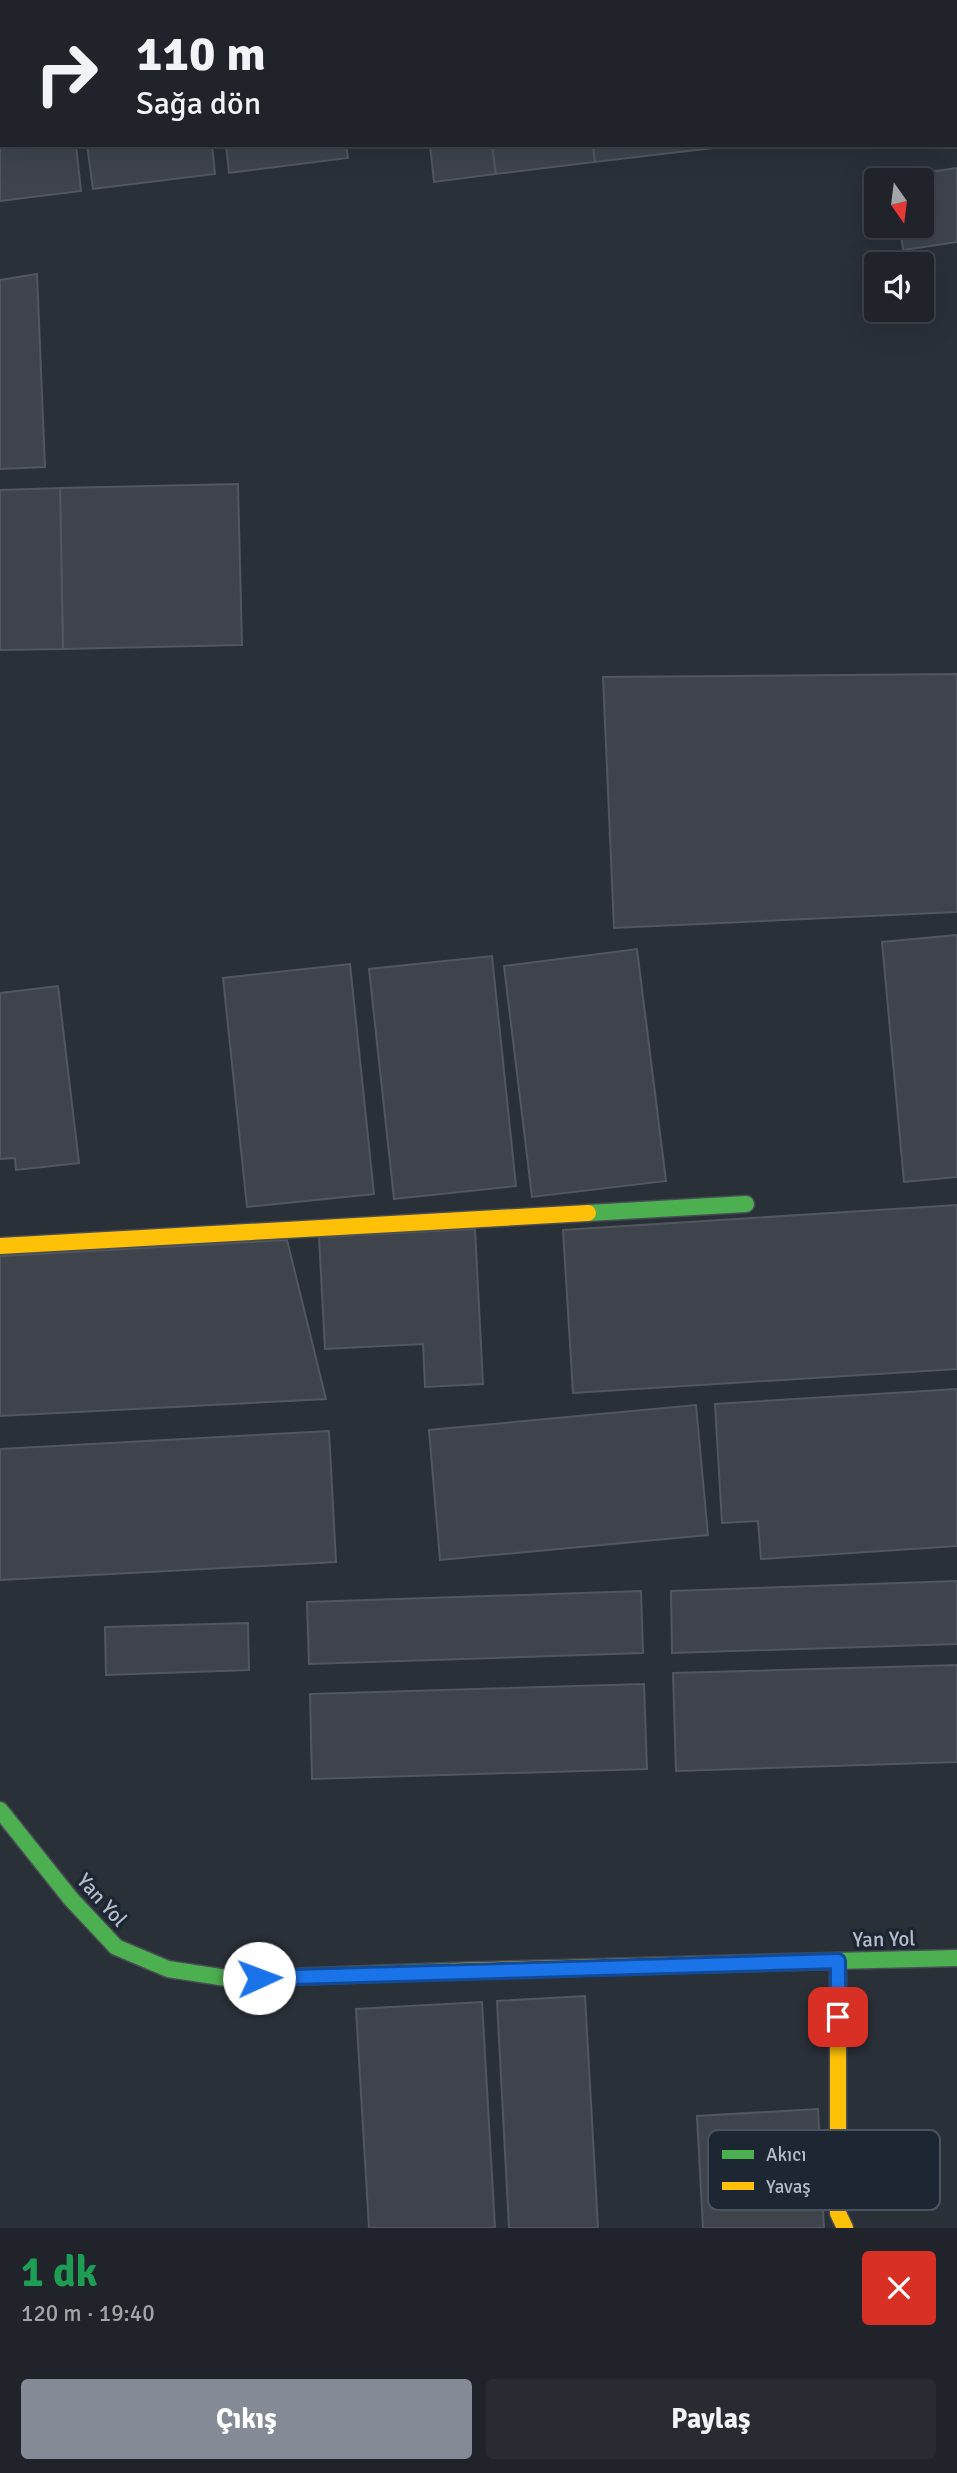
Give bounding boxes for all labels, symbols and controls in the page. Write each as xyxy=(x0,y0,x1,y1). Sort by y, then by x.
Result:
text: 110 m xyxy=(136,24,266,84)
icon: right xyxy=(21,28,112,119)
text: Sağa dön xyxy=(136,84,261,123)
north arrow xyxy=(864,168,934,238)
map controls xyxy=(864,168,934,322)
button: sound xyxy=(864,252,934,322)
street label: Yan Yol xyxy=(71,1868,133,1932)
street label: Yan Yol xyxy=(852,1925,916,1953)
position arrow xyxy=(222,1941,296,2015)
pin xyxy=(808,1987,868,2047)
icon: arrive xyxy=(819,1998,857,2036)
legend xyxy=(708,2130,940,2210)
text: Akıcı xyxy=(766,2143,806,2167)
text: Yavaş xyxy=(766,2175,811,2199)
text: 1 dk xyxy=(21,2247,98,2298)
button: close xyxy=(862,2251,936,2325)
text: 120 m · 19:40 xyxy=(21,2299,155,2328)
button: Çıkış xyxy=(21,2379,472,2459)
button: Paylaş xyxy=(486,2379,936,2459)

